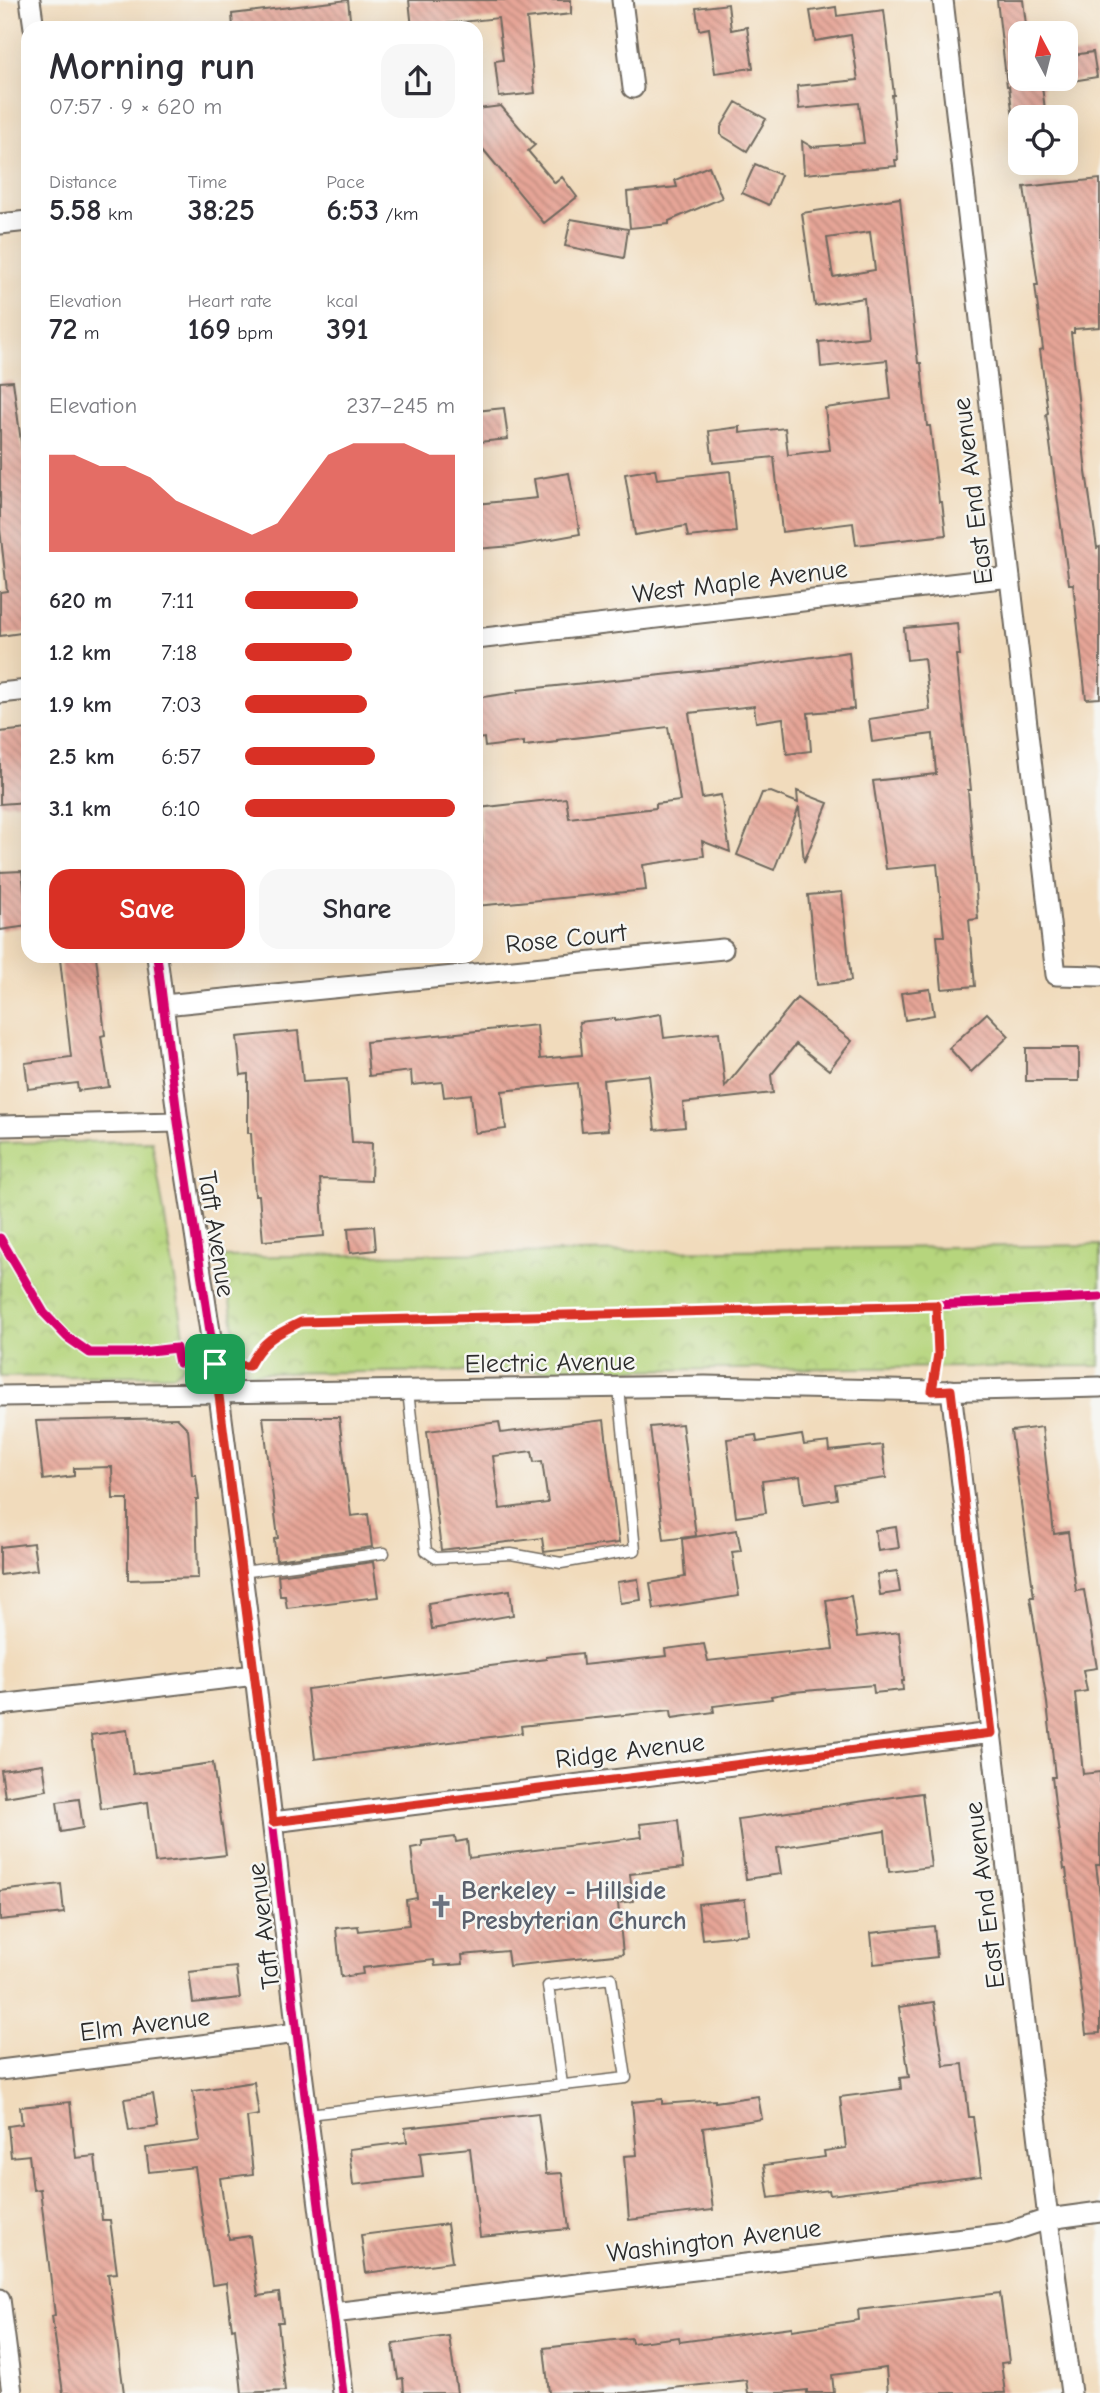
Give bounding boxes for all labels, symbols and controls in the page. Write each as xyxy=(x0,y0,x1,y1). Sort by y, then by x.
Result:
north arrow xyxy=(1008,21,1078,91)
map controls xyxy=(1008,21,1078,175)
button: share xyxy=(381,44,455,118)
text: Morning run xyxy=(49,45,255,89)
text: 07:57 · 9 × 620 m xyxy=(49,93,222,120)
button: locate xyxy=(1008,105,1078,175)
text: Distance xyxy=(49,171,117,193)
text: Time xyxy=(188,171,227,193)
text: Pace xyxy=(326,171,365,193)
text: 5.58 xyxy=(49,193,102,228)
text: 38:25 xyxy=(188,193,255,228)
text: 6:53 xyxy=(326,193,379,228)
text: km xyxy=(102,203,133,225)
text: /km xyxy=(379,203,419,225)
text: Elevation xyxy=(49,290,122,312)
text: Heart rate xyxy=(188,290,271,312)
text: kcal xyxy=(326,290,358,312)
text: 72 xyxy=(49,312,77,347)
text: 169 xyxy=(188,312,231,347)
text: 391 xyxy=(326,312,369,347)
text: m xyxy=(77,322,100,344)
text: bpm xyxy=(231,322,273,344)
text: Elevation xyxy=(49,392,137,419)
text: 237–245 m xyxy=(346,392,455,419)
street label: East End Avenue xyxy=(947,396,999,586)
street label: West Maple Avenue xyxy=(631,554,849,610)
text: 620 m xyxy=(49,587,112,614)
text: 7:11 xyxy=(161,587,194,614)
text: 1.2 km xyxy=(49,639,111,666)
text: 7:18 xyxy=(161,639,197,666)
text: 1.9 km xyxy=(49,691,112,718)
text: 7:03 xyxy=(161,691,202,718)
text: 2.5 km xyxy=(49,743,115,770)
text: 6:57 xyxy=(161,743,201,770)
text: 3.1 km xyxy=(49,795,111,822)
text: 6:10 xyxy=(161,795,201,822)
button: Save xyxy=(49,869,245,949)
button: Share xyxy=(259,869,455,949)
street label: Rose Court xyxy=(504,918,630,960)
street label: Taft Avenue xyxy=(191,1169,241,1299)
pin xyxy=(185,1334,245,1394)
icon: arrive xyxy=(196,1345,234,1383)
street label: Electric Avenue xyxy=(464,1347,636,1379)
street label: Ridge Avenue xyxy=(554,1727,706,1775)
street label: East End Avenue xyxy=(959,1800,1011,1990)
street label: Taft Avenue xyxy=(241,1861,287,1991)
place label: Berkeley - Hillside Presbyterian Church xyxy=(461,1876,687,1936)
church icon: Berkeley - Hillside Presbyterian Church xyxy=(427,1892,455,1920)
street label: Elm Avenue xyxy=(78,2002,212,2048)
street label: Washington Avenue xyxy=(605,2213,823,2269)

